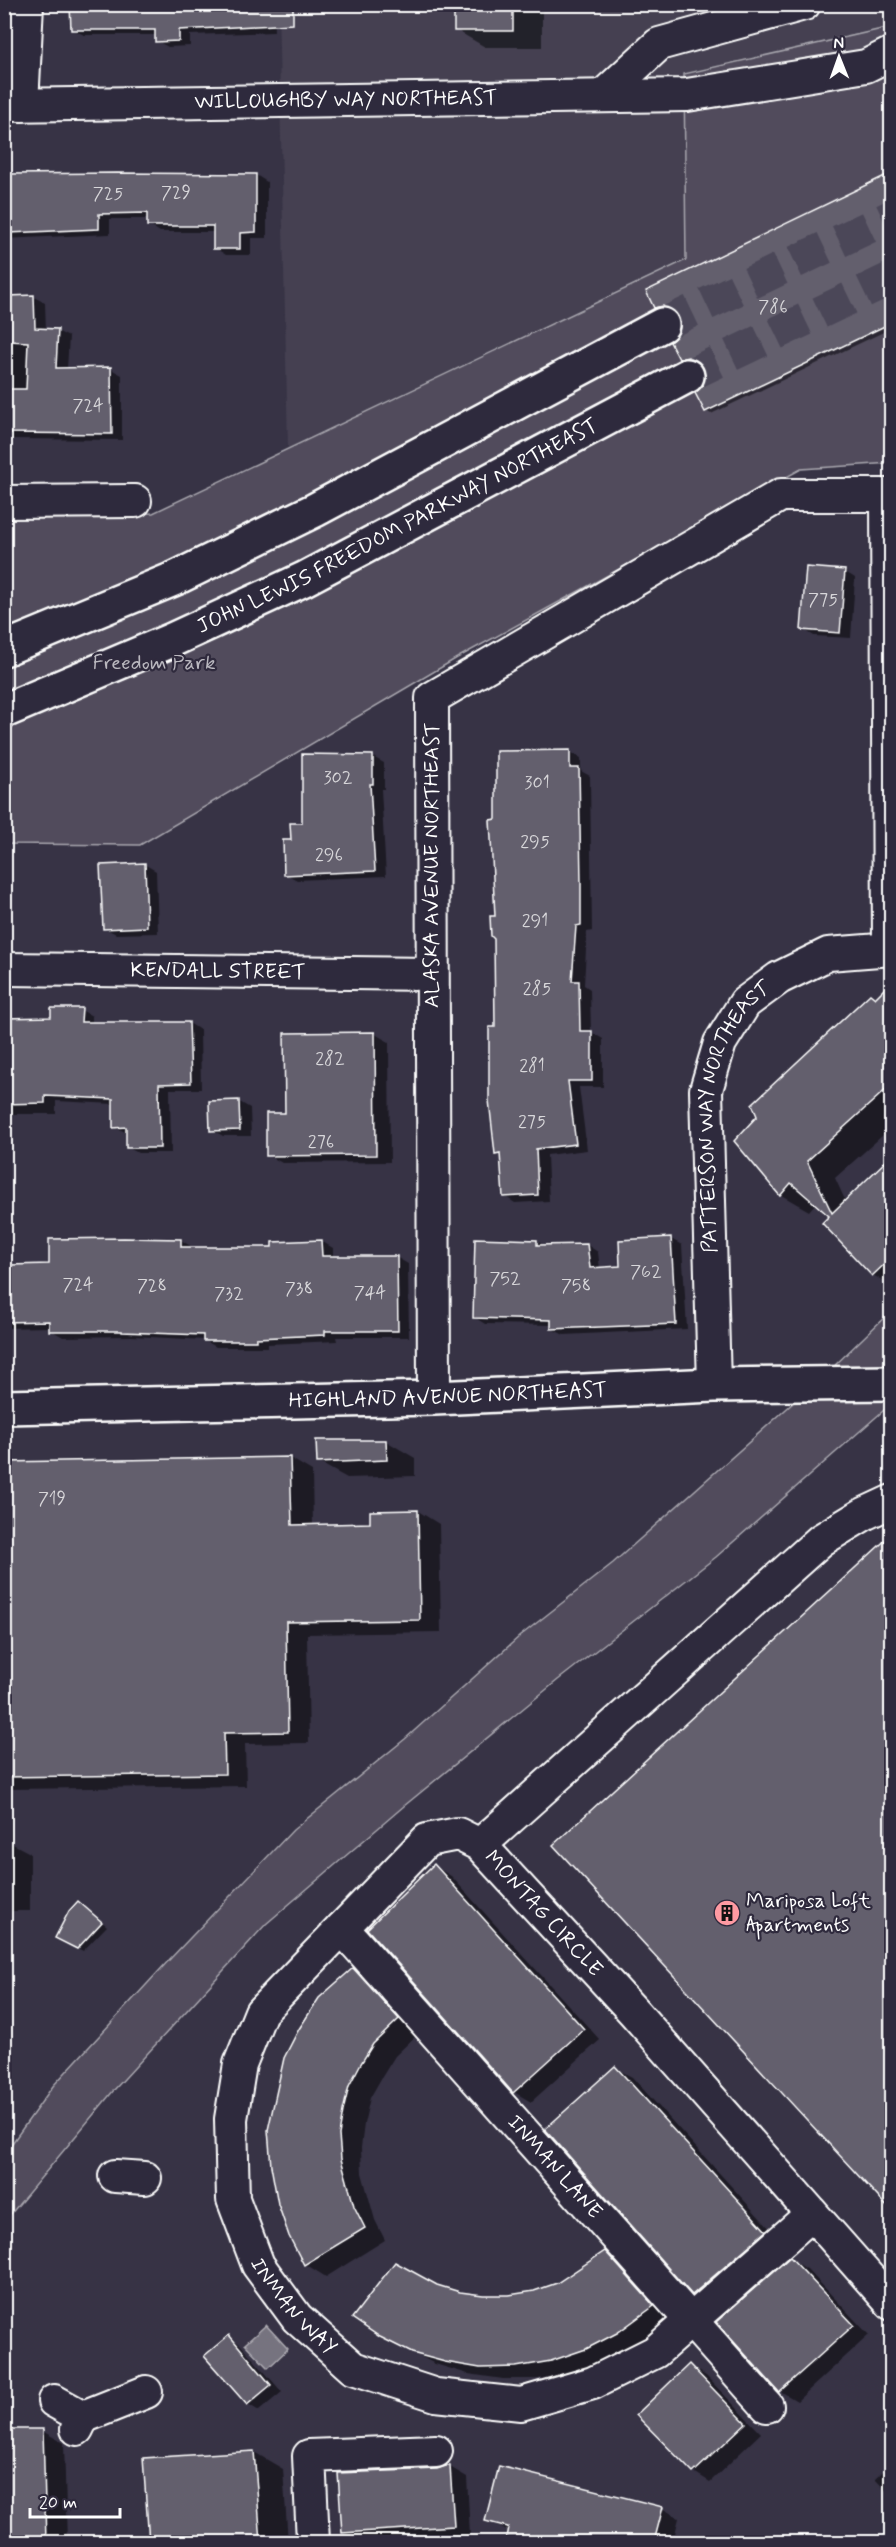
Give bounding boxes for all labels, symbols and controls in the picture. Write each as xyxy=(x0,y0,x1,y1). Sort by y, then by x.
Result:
north arrow xyxy=(809,27,869,87)
text: N xyxy=(833,33,844,54)
street label: WILLOUGHBY WAY NORTHEAST xyxy=(194,84,498,116)
house number: 729 xyxy=(161,181,191,205)
house number: 725 xyxy=(93,182,123,206)
house number: 786 xyxy=(758,295,788,319)
house number: 724 xyxy=(72,394,104,418)
street label: JOHN LEWIS FREEDOM PARKWAY NORTHEAST xyxy=(192,412,603,641)
house number: 775 xyxy=(808,588,838,612)
park label: Freedom Park xyxy=(93,649,216,677)
street label: ALASKA AVENUE NORTHEAST xyxy=(418,722,446,1008)
house number: 302 xyxy=(323,766,353,790)
house number: 301 xyxy=(524,771,550,795)
house number: 295 xyxy=(520,830,550,854)
house number: 296 xyxy=(315,843,343,867)
house number: 291 xyxy=(522,909,548,933)
street label: KENDALL STREET xyxy=(130,956,306,987)
street label: PATTERSON WAY NORTHEAST xyxy=(692,974,777,1253)
house number: 285 xyxy=(523,977,551,1001)
house number: 282 xyxy=(315,1047,345,1071)
house number: 281 xyxy=(519,1054,545,1078)
house number: 275 xyxy=(518,1110,546,1134)
house number: 276 xyxy=(308,1130,334,1154)
house number: 762 xyxy=(630,1260,662,1284)
house number: 752 xyxy=(489,1267,521,1291)
house number: 724 xyxy=(62,1273,94,1297)
house number: 728 xyxy=(137,1274,167,1298)
house number: 758 xyxy=(561,1274,591,1298)
house number: 738 xyxy=(285,1277,313,1301)
house number: 744 xyxy=(354,1281,387,1305)
house number: 732 xyxy=(214,1282,244,1306)
street label: HIGHLAND AVENUE NORTHEAST xyxy=(288,1376,608,1415)
house number: 719 xyxy=(38,1487,66,1511)
street label: MONTAG CIRCLE xyxy=(478,1844,609,1983)
place label: Mariposa Loft Apartments xyxy=(746,1887,871,1940)
building icon: Mariposa Loft Apartments xyxy=(712,1898,742,1928)
street label: INMAN LANE xyxy=(501,2109,608,2225)
street label: INMAN WAY xyxy=(243,2254,343,2361)
scale bar xyxy=(30,2481,120,2519)
text: 20 m xyxy=(39,2491,77,2515)

